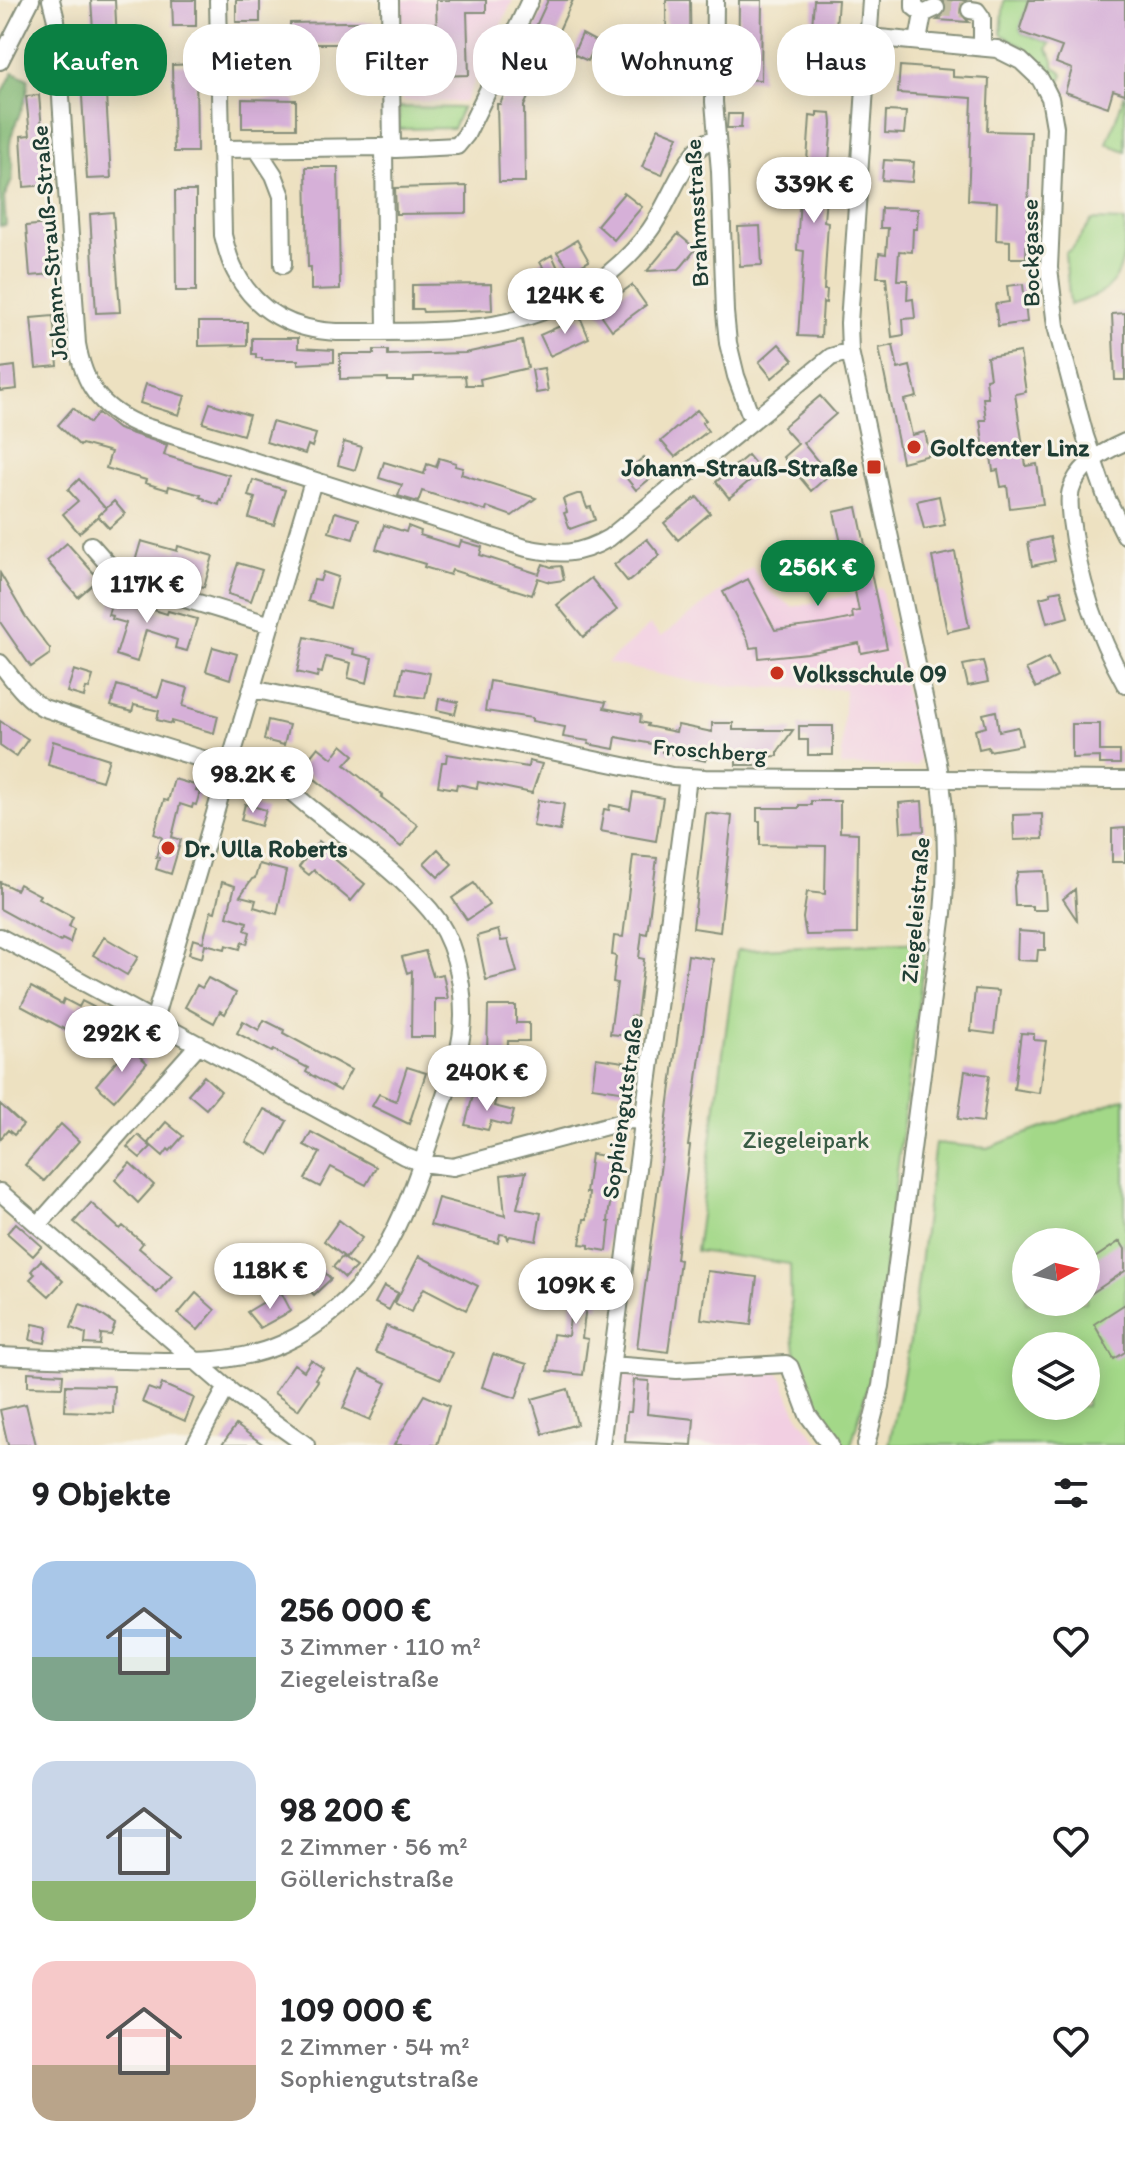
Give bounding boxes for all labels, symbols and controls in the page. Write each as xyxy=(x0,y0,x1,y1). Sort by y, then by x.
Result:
chip: Kaufen xyxy=(24,24,167,96)
chip: Mieten xyxy=(183,24,320,96)
chip: Filter xyxy=(336,24,457,96)
chip: Neu xyxy=(473,24,576,96)
chip: Wohnung xyxy=(592,24,761,96)
chip: Haus xyxy=(777,24,895,96)
street label: Johann-Strauß-Straße xyxy=(24,124,74,362)
street label: Brahmsstraße xyxy=(678,138,714,288)
pin: 339K € xyxy=(749,157,879,225)
text: 339K € xyxy=(774,167,854,199)
street label: Bockgasse xyxy=(1015,199,1045,307)
pin: 124K € xyxy=(500,268,630,336)
text: 124K € xyxy=(526,278,604,310)
place label: Golfcenter Linz xyxy=(930,433,1090,462)
marker: Golfcenter Linz xyxy=(905,438,923,456)
place label: Johann-Strauß-Straße xyxy=(621,453,858,482)
marker: Johann-Strauß-Straße xyxy=(865,458,883,476)
pin: 256K € xyxy=(753,540,883,608)
text: 256K € xyxy=(779,550,857,582)
pin: 117K € xyxy=(82,557,212,625)
text: 117K € xyxy=(110,567,184,599)
place label: Volksschule 09 xyxy=(793,659,947,688)
marker: Volksschule 09 xyxy=(768,664,786,682)
street label: Froschberg xyxy=(652,732,769,769)
pin: 98.2K € xyxy=(179,747,327,815)
text: 98.2K € xyxy=(210,757,296,789)
place label: Dr. Ulla Roberts xyxy=(184,834,348,863)
street label: Ziegeleistraße xyxy=(894,836,936,984)
marker: Dr. Ulla Roberts xyxy=(159,839,177,857)
pin: 292K € xyxy=(57,1006,187,1074)
street label: Sophiengutstraße xyxy=(595,1015,649,1201)
text: 292K € xyxy=(83,1016,161,1048)
pin: 240K € xyxy=(422,1045,552,1113)
text: 240K € xyxy=(446,1055,528,1087)
park label: Ziegeleipark xyxy=(743,1125,869,1154)
north arrow xyxy=(1012,1228,1100,1316)
map controls xyxy=(1012,1228,1100,1420)
pin: 118K € xyxy=(205,1243,335,1311)
text: 118K € xyxy=(232,1253,308,1285)
pin: 109K € xyxy=(511,1258,641,1326)
text: 109K € xyxy=(537,1268,616,1300)
button: layers xyxy=(1012,1332,1100,1420)
icon: filters xyxy=(1049,1471,1093,1515)
text: 9 Objekte xyxy=(32,1473,171,1514)
text: 256 000 € xyxy=(280,1589,431,1630)
icon: home xyxy=(96,1593,192,1689)
icon: heart xyxy=(1049,1619,1093,1663)
text: 3 Zimmer · 110 m² xyxy=(280,1630,481,1662)
text: Ziegeleistraße xyxy=(280,1662,439,1694)
text: 98 200 € xyxy=(280,1789,411,1830)
icon: home xyxy=(96,1793,192,1889)
icon: heart xyxy=(1049,1819,1093,1863)
text: 2 Zimmer · 56 m² xyxy=(280,1830,468,1862)
text: Göllerichstraße xyxy=(280,1862,454,1894)
text: 109 000 € xyxy=(280,1989,432,2030)
icon: home xyxy=(96,1993,192,2089)
icon: heart xyxy=(1049,2019,1093,2063)
text: 2 Zimmer · 54 m² xyxy=(280,2030,470,2062)
text: Sophiengutstraße xyxy=(280,2062,479,2094)

